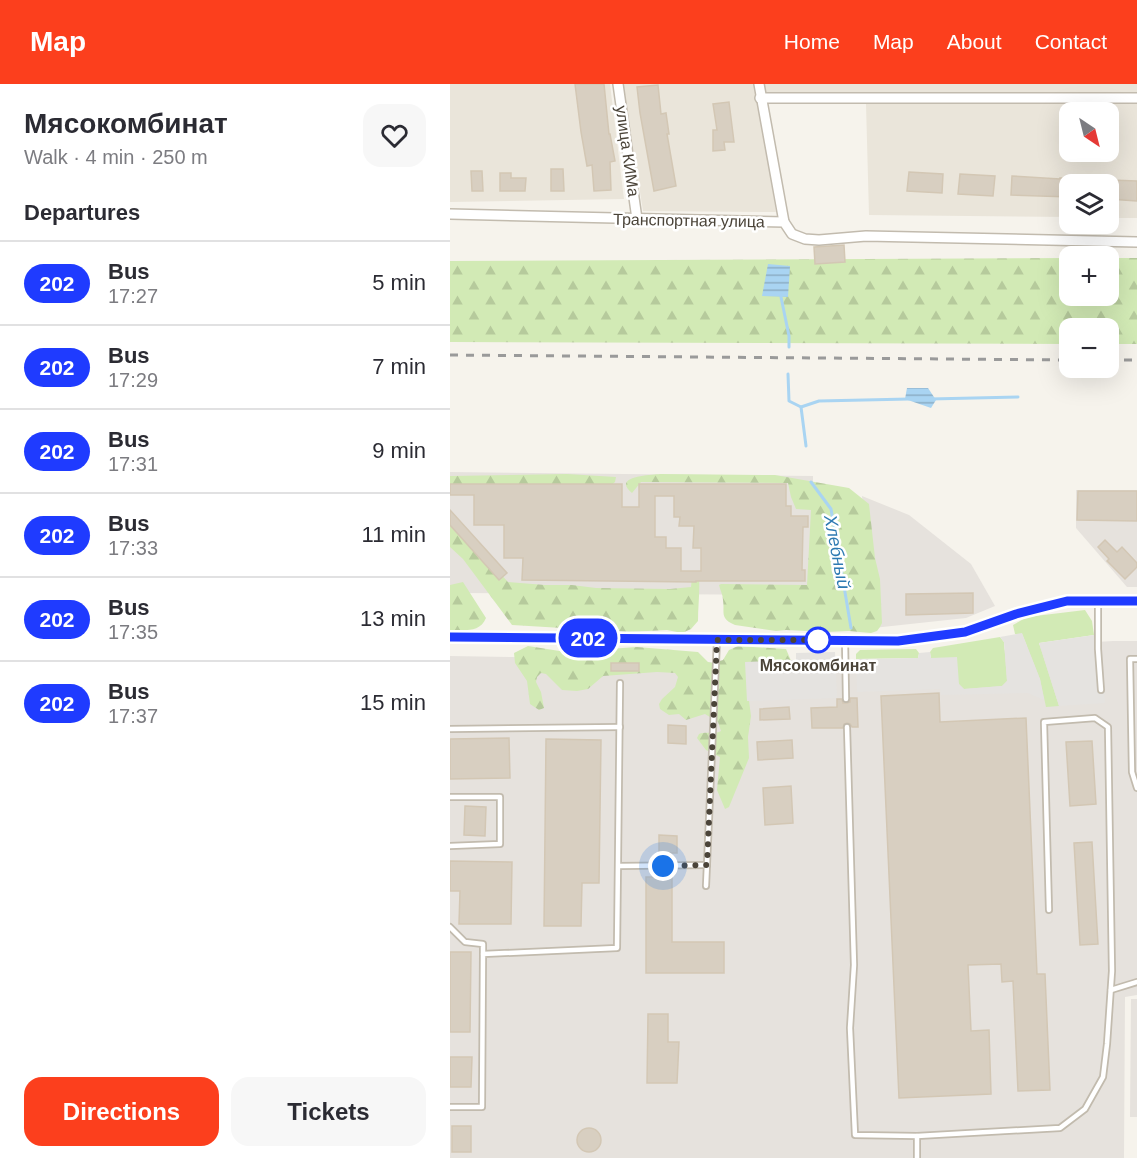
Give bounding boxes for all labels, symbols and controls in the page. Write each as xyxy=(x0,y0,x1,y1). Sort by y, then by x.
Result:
text: Map xyxy=(30,26,86,57)
text: Home xyxy=(784,30,840,53)
text: Map xyxy=(873,30,914,53)
text: About xyxy=(947,30,1002,53)
text: Contact xyxy=(1035,30,1107,53)
north arrow xyxy=(1059,102,1119,162)
map controls xyxy=(1059,102,1119,378)
button: heart xyxy=(363,104,426,167)
street label: улица КИМа xyxy=(613,105,642,198)
text: Мясокомбинат xyxy=(24,108,228,139)
text: Walk · 4 min · 250 m xyxy=(24,146,208,168)
button: layers xyxy=(1059,174,1119,234)
text: Departures xyxy=(24,200,140,225)
street label: Транспортная улица xyxy=(613,211,765,230)
button: + xyxy=(1059,246,1119,306)
text: Bus xyxy=(108,259,150,284)
text: 5 min xyxy=(372,270,426,295)
text: 202 xyxy=(39,272,75,295)
text: 17:27 xyxy=(108,285,158,307)
button: − xyxy=(1059,318,1119,378)
text: Bus xyxy=(108,343,150,368)
text: 7 min xyxy=(372,354,426,379)
text: 202 xyxy=(39,356,75,379)
text: 17:29 xyxy=(108,369,158,391)
text: Bus xyxy=(108,427,150,452)
text: 9 min xyxy=(372,438,426,463)
text: 202 xyxy=(39,440,75,463)
text: 17:31 xyxy=(108,453,158,475)
text: Bus xyxy=(108,511,150,536)
water label: Хлебный xyxy=(820,512,854,591)
text: 11 min xyxy=(362,522,426,547)
text: 202 xyxy=(39,524,75,547)
text: 17:33 xyxy=(108,537,158,559)
text: Bus xyxy=(108,595,150,620)
text: 13 min xyxy=(360,606,426,631)
text: 202 xyxy=(39,608,75,631)
line badge: 202 xyxy=(554,618,622,658)
text: 17:35 xyxy=(108,621,158,643)
text: 202 xyxy=(570,627,606,650)
marker: Мясокомбинат xyxy=(805,627,831,653)
place label: Мясокомбинат xyxy=(760,657,876,674)
text: Bus xyxy=(108,679,150,704)
text: 15 min xyxy=(360,690,426,715)
text: 202 xyxy=(39,692,75,715)
text: 17:37 xyxy=(108,705,158,727)
your location xyxy=(648,851,678,881)
button: Directions xyxy=(24,1077,219,1146)
button: Tickets xyxy=(231,1077,426,1146)

